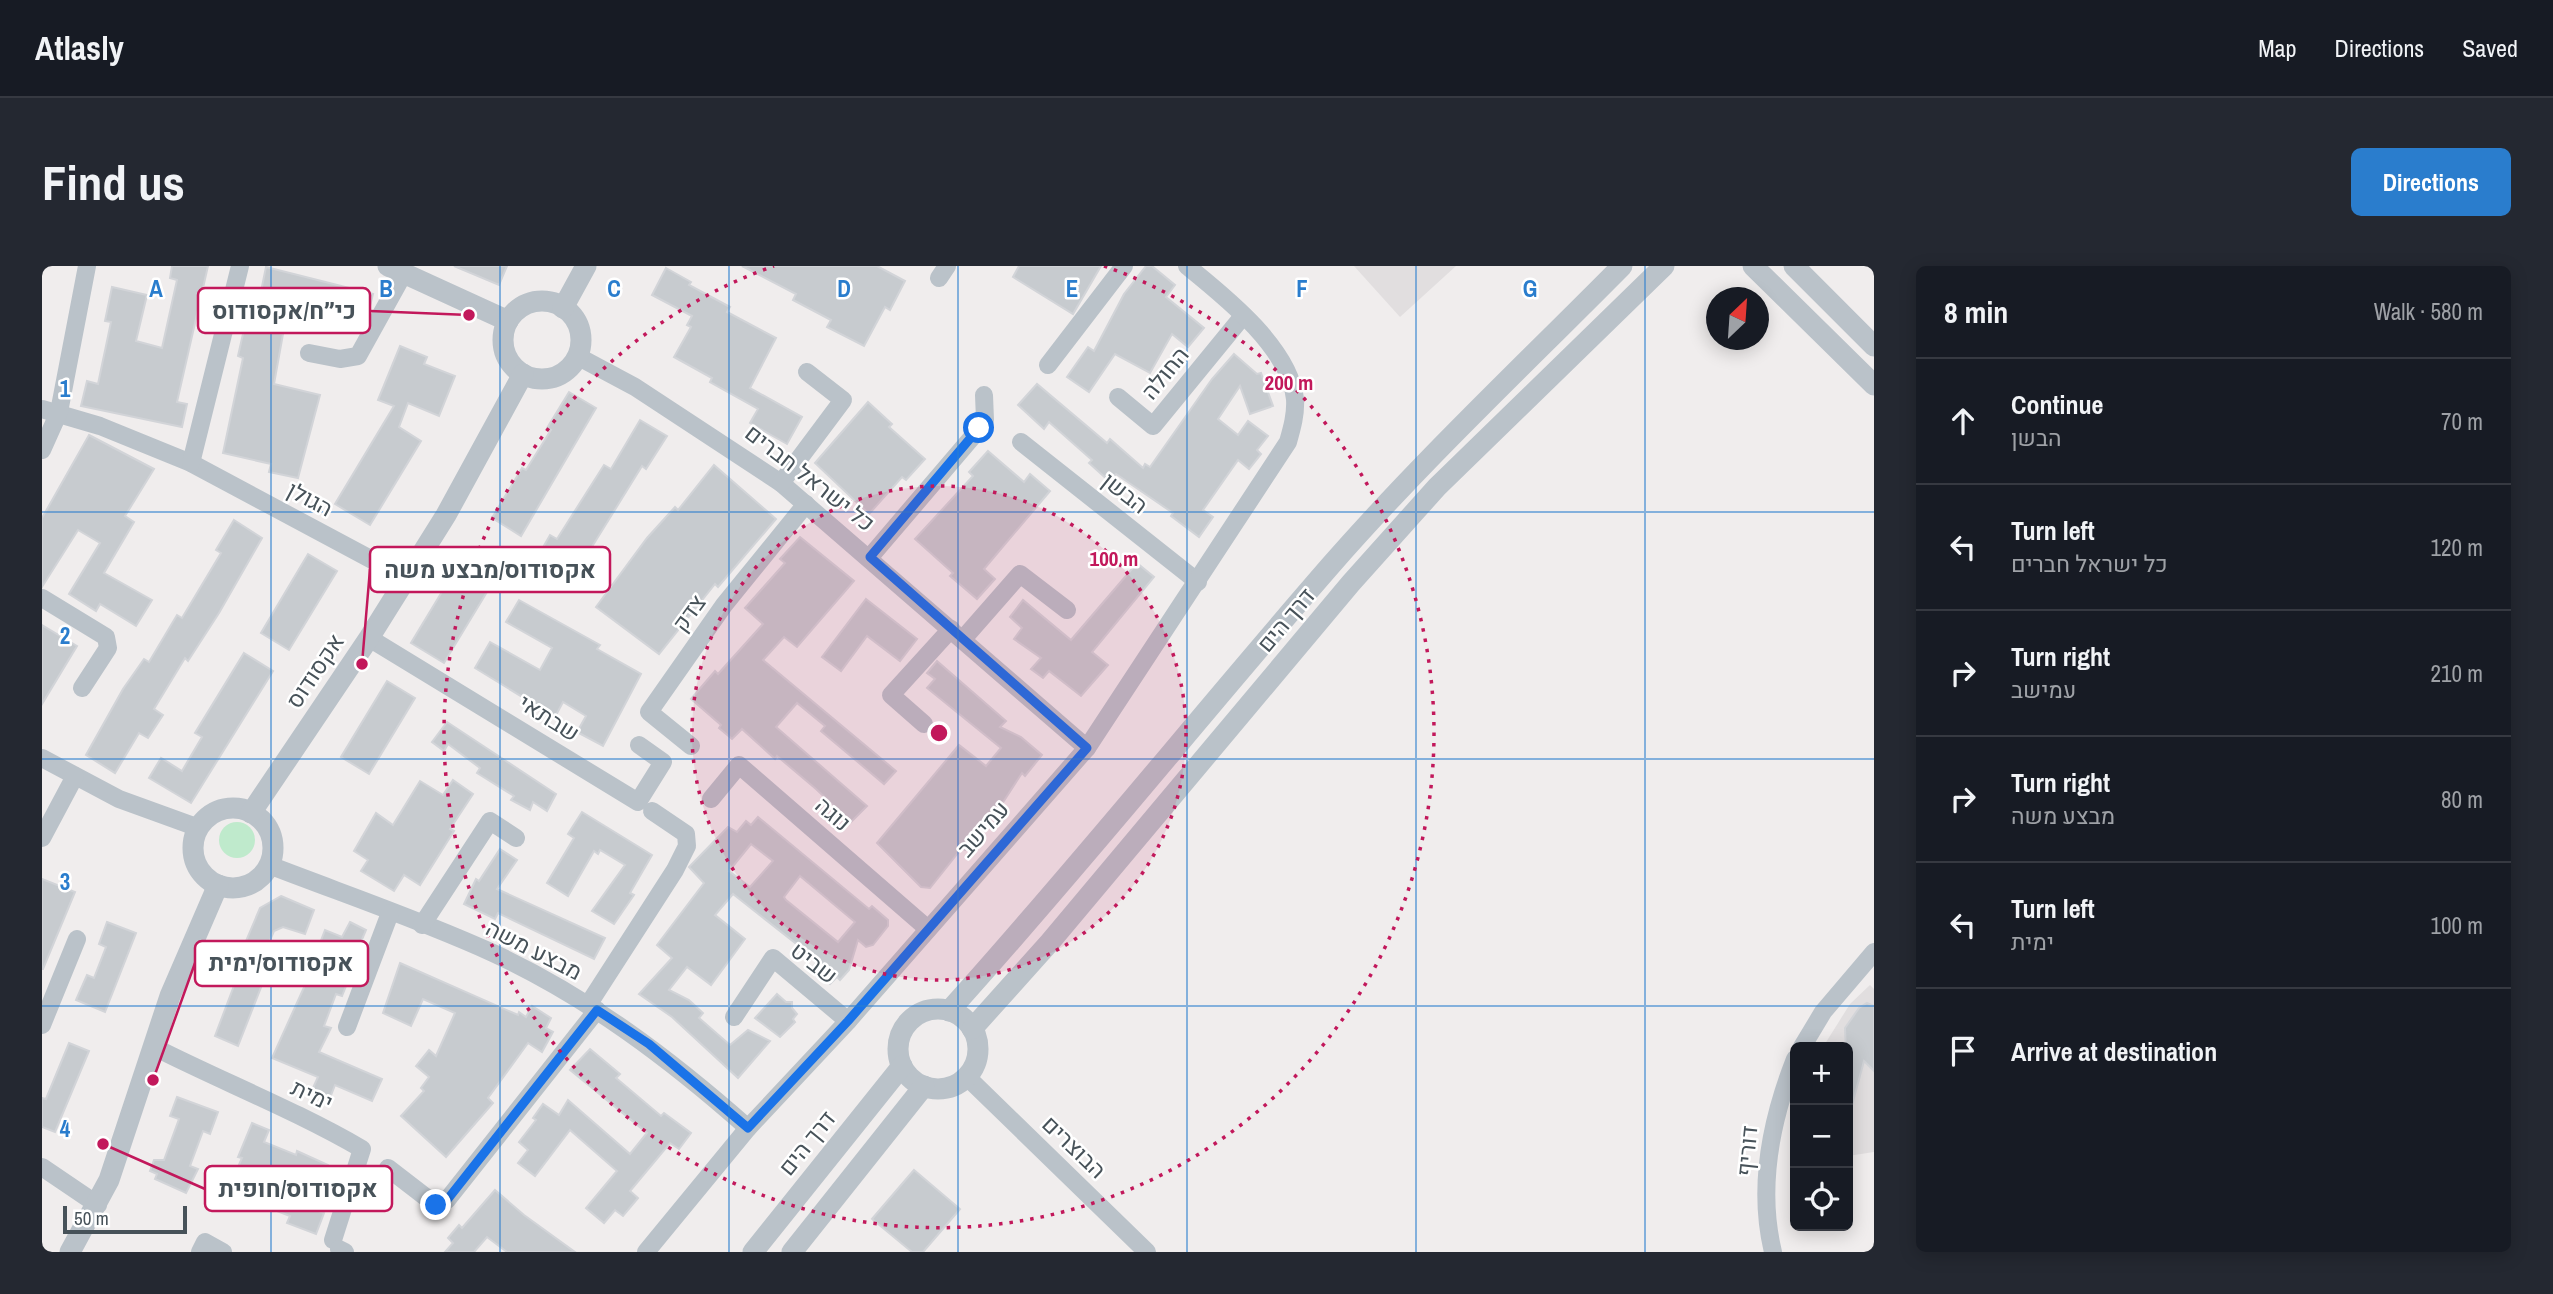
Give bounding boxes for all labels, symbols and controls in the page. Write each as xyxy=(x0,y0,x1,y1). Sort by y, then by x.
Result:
text: Atlasly xyxy=(35,26,124,70)
text: Map xyxy=(2258,32,2296,64)
text: Directions xyxy=(2334,32,2424,64)
text: Saved xyxy=(2462,32,2518,64)
button: Directions xyxy=(2351,148,2511,216)
text: Find us xyxy=(42,149,185,215)
text: A xyxy=(149,273,163,304)
text: B xyxy=(379,273,393,304)
text: C xyxy=(607,273,621,304)
text: D xyxy=(837,273,851,304)
text: E xyxy=(1066,273,1078,304)
text: F xyxy=(1296,273,1308,304)
text: G xyxy=(1523,273,1537,304)
north arrow xyxy=(1706,287,1769,350)
callout: כי״ח/אקסודוס xyxy=(198,288,370,333)
text: 8 min xyxy=(1944,292,2008,332)
text: כי״ח/אקסודוס xyxy=(212,294,356,326)
text: Walk · 580 m xyxy=(2374,296,2483,327)
street label: החולה xyxy=(1134,340,1195,406)
text: 200 m xyxy=(1265,368,1313,397)
text: 1 xyxy=(60,373,71,404)
text: Continue xyxy=(2011,387,2103,422)
icon: ahead xyxy=(1944,402,1982,440)
text: 70 m xyxy=(2441,406,2483,437)
route start xyxy=(963,412,994,443)
street label: כל ישראל חברים xyxy=(739,417,882,538)
text: הבשן xyxy=(2011,422,2062,453)
street label: הבשן xyxy=(1096,465,1155,520)
street label: הגולן xyxy=(282,474,339,523)
text: Turn left xyxy=(2011,513,2095,548)
icon: left xyxy=(1944,528,1982,566)
text: 120 m xyxy=(2431,532,2483,563)
text: 100 m xyxy=(1090,544,1138,573)
callout: אקסודוס/מבצע משה xyxy=(370,547,610,592)
text: כל ישראל חברים xyxy=(2011,548,2168,579)
text: אקסודוס/מבצע משה xyxy=(384,553,596,585)
street label: דרך הים xyxy=(1250,581,1322,658)
street label: צדק xyxy=(665,588,713,638)
text: 2 xyxy=(60,620,70,651)
street label: אקסודוס xyxy=(278,627,351,714)
text: Turn right xyxy=(2011,639,2110,674)
icon: right xyxy=(1944,654,1982,692)
text: 210 m xyxy=(2431,658,2483,689)
text: עמישב xyxy=(2011,674,2076,705)
street label: שבתאי xyxy=(513,687,586,748)
centre of rings xyxy=(927,721,951,745)
text: Turn right xyxy=(2011,765,2110,800)
icon: right xyxy=(1944,780,1982,818)
text: 80 m xyxy=(2441,784,2483,815)
street label: נוגה xyxy=(809,790,858,838)
street label: עמישב xyxy=(950,794,1016,863)
text: מבצע משה xyxy=(2011,800,2115,831)
text: 3 xyxy=(60,866,70,897)
text: Turn left xyxy=(2011,891,2095,926)
icon: left xyxy=(1944,906,1982,944)
text: 100 m xyxy=(2431,910,2483,941)
street label: מבצע משה xyxy=(481,912,588,987)
text: ימית xyxy=(2011,926,2054,957)
street label: שביט xyxy=(784,935,844,991)
callout: אקסודוס/ימית xyxy=(195,941,368,986)
text: אקסודוס/ימית xyxy=(209,946,353,978)
icon: arrive xyxy=(1944,1032,1982,1070)
text: Arrive at destination xyxy=(2011,1034,2217,1069)
map controls xyxy=(1790,1042,1853,1231)
button: + xyxy=(1790,1042,1853,1105)
street label: ימית xyxy=(286,1071,338,1118)
street label: דרך הים xyxy=(771,1104,842,1182)
button: − xyxy=(1790,1105,1853,1168)
street label: הבוצרים xyxy=(1036,1108,1113,1185)
text: 4 xyxy=(60,1113,71,1144)
street label: דוריף xyxy=(1728,1124,1765,1178)
callout: אקסודוס/חופית xyxy=(205,1166,392,1211)
button: locate xyxy=(1790,1168,1853,1231)
text: אקסודוס/חופית xyxy=(218,1172,378,1204)
route end xyxy=(420,1189,451,1220)
scale bar xyxy=(63,1203,187,1235)
text: 50 m xyxy=(74,1205,109,1231)

